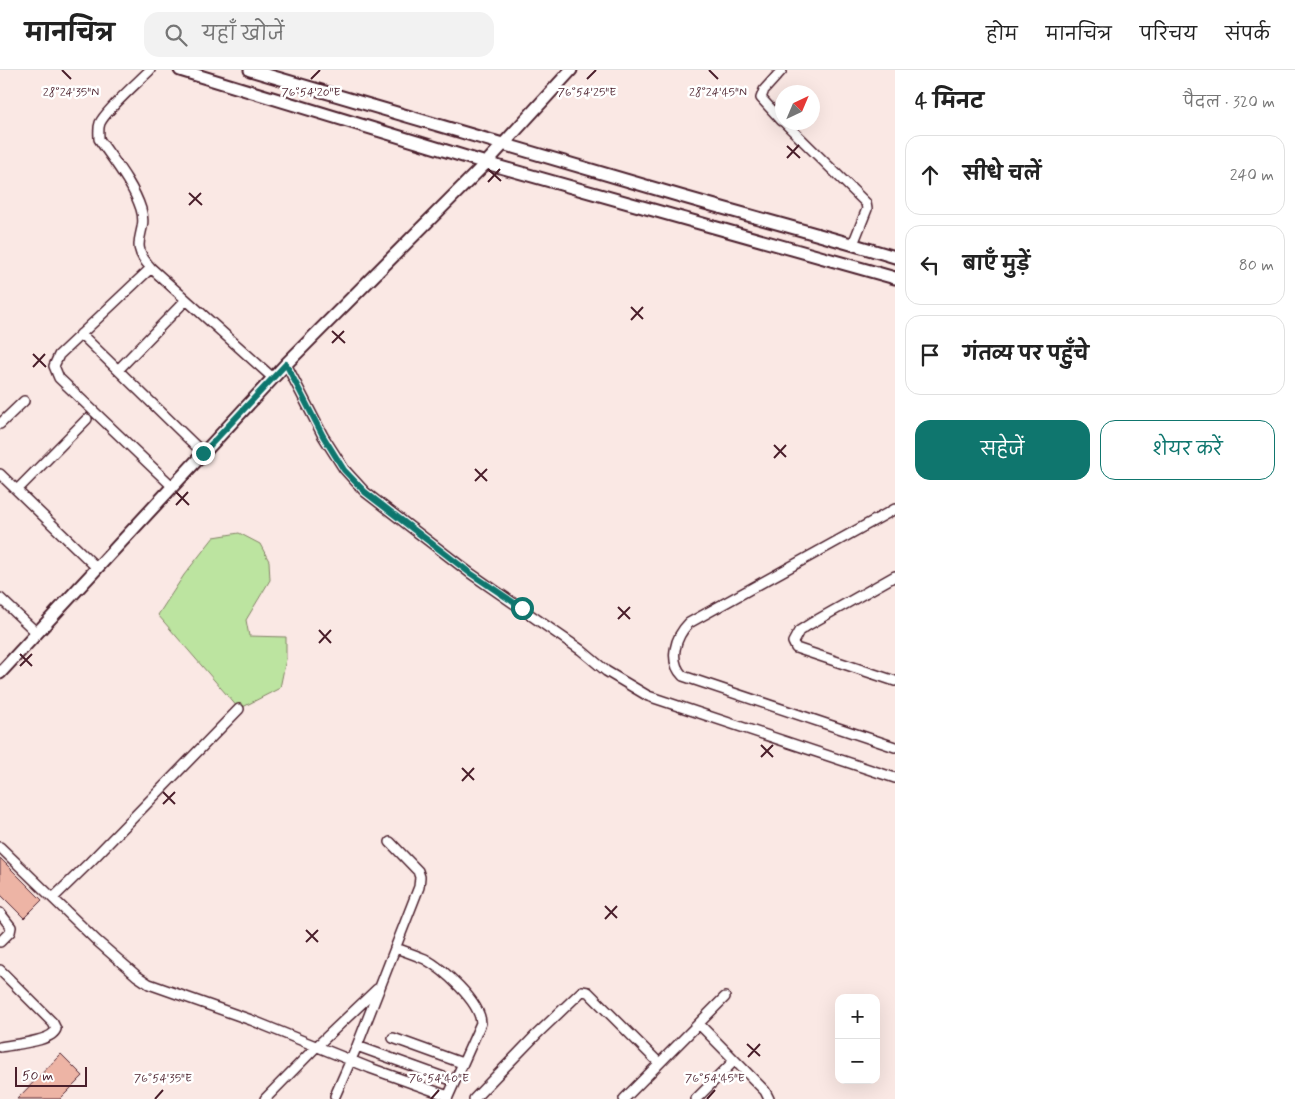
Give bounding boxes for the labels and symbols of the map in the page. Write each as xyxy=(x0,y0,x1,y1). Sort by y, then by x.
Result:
text: 28°24'35"N xyxy=(43,85,99,101)
text: 76°54'20"E xyxy=(281,85,341,101)
text: 76°54'25"E xyxy=(558,85,616,101)
text: 28°24'45"N xyxy=(689,85,747,101)
north arrow xyxy=(775,85,820,130)
route end xyxy=(192,442,215,465)
route start xyxy=(511,597,534,620)
scale bar xyxy=(15,1064,88,1087)
text: 76°54'35"E xyxy=(134,1071,192,1087)
text: 76°54'40"E xyxy=(409,1071,469,1087)
text: 76°54'45"E xyxy=(685,1071,745,1087)

